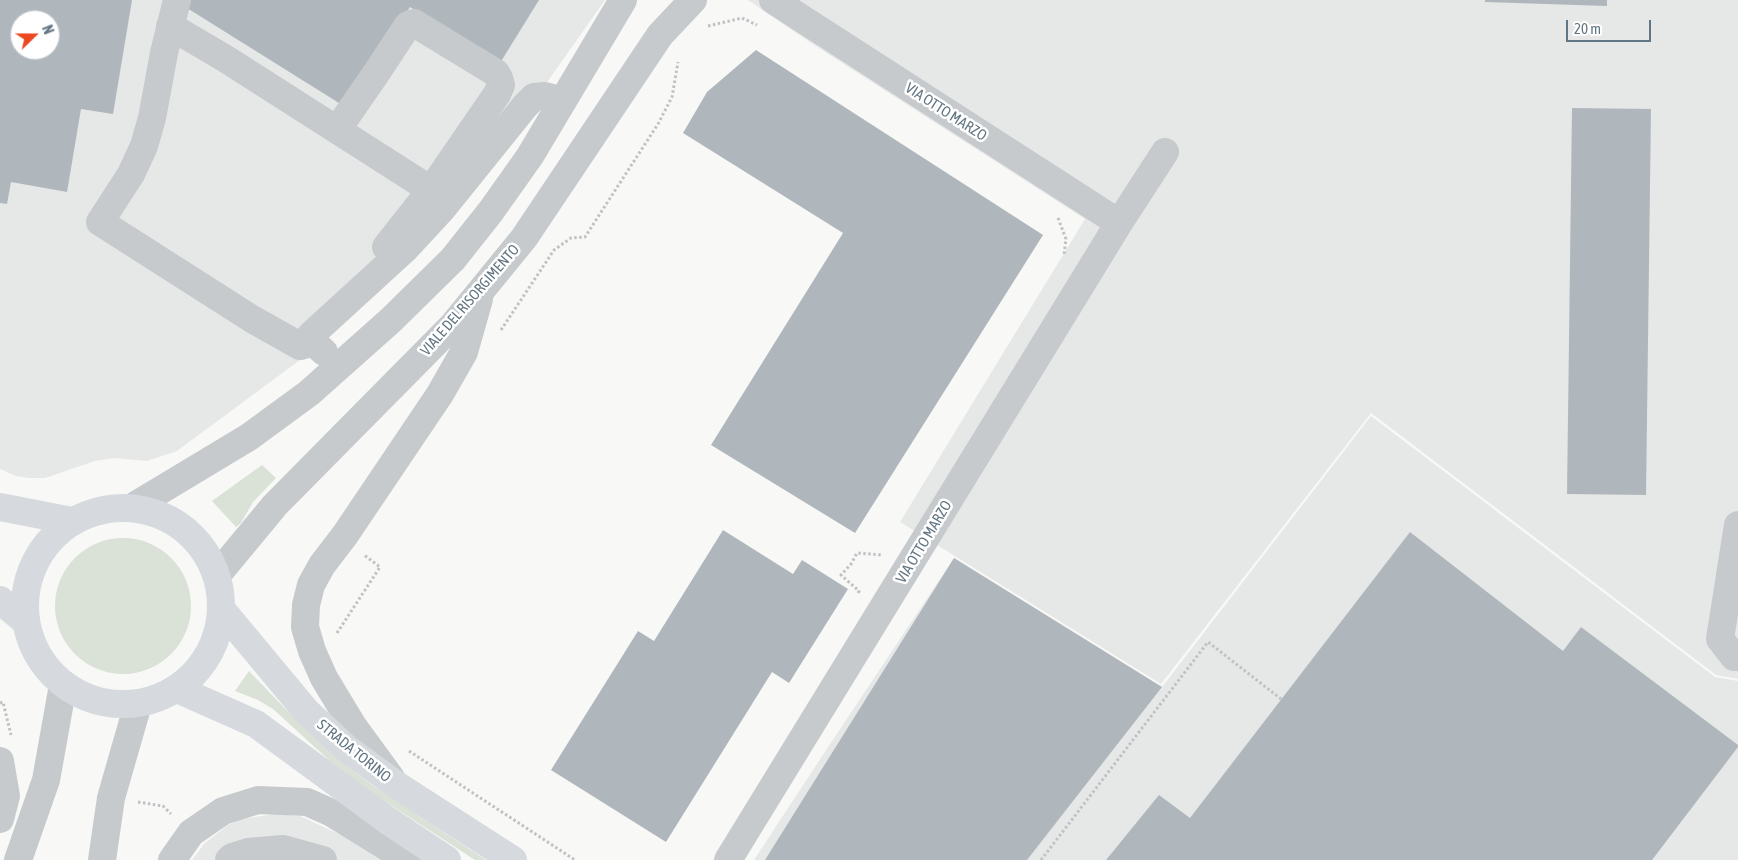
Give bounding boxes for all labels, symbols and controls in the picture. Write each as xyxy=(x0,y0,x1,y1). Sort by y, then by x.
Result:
north arrow xyxy=(10,10,60,60)
scale bar xyxy=(1568,10,1653,42)
text: 20 m xyxy=(1574,20,1601,37)
text: N xyxy=(39,23,57,37)
street label: VIA OTTO MARZO xyxy=(902,79,990,145)
street label: VIALE DEL RISORGIMENTO xyxy=(417,241,523,359)
street label: VIA OTTO MARZO xyxy=(892,497,956,587)
street label: STRADA TORINO xyxy=(314,716,394,786)

